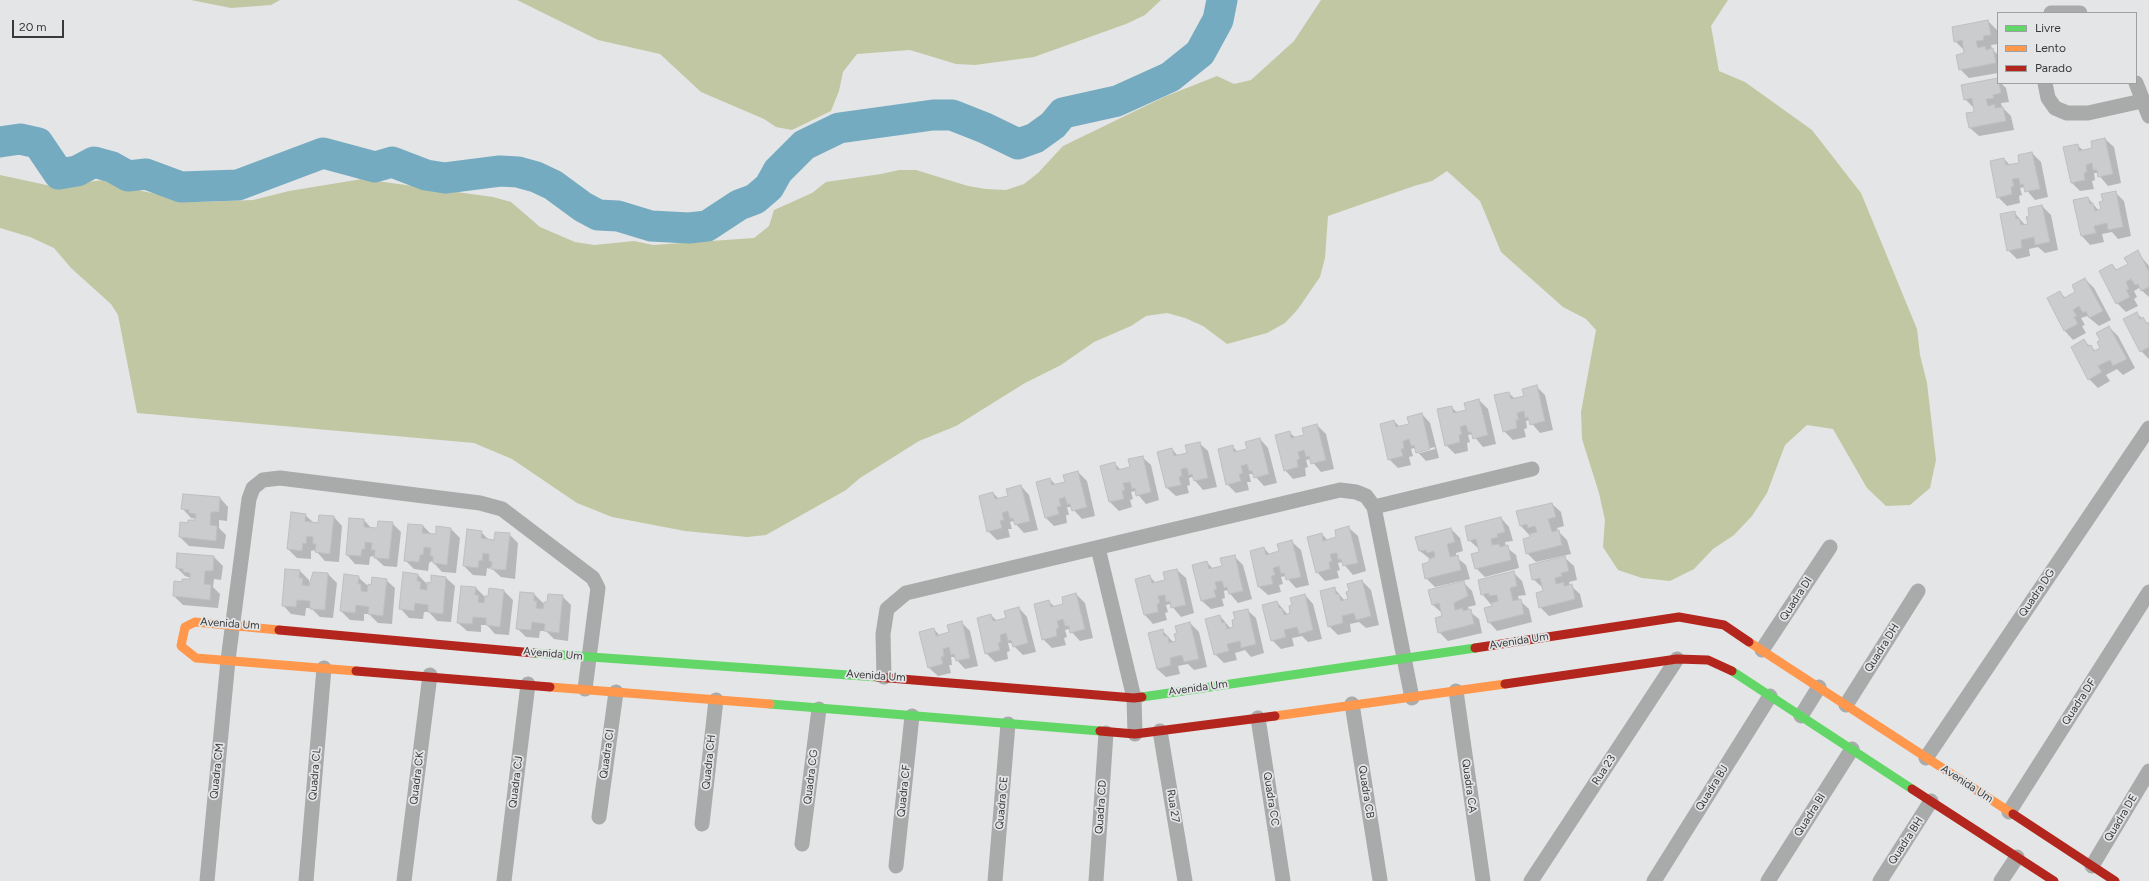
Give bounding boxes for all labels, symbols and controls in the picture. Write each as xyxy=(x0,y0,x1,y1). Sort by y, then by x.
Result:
scale bar xyxy=(14,12,66,38)
legend xyxy=(1997,12,2137,84)
text: 20 m xyxy=(19,20,47,34)
text: Livre xyxy=(2035,21,2061,35)
text: Lento xyxy=(2035,41,2066,55)
text: Parado xyxy=(2035,61,2072,75)
street label: Quadra DG xyxy=(2016,567,2058,619)
street label: Quadra DI xyxy=(1777,575,1815,623)
street label: Avenida Um xyxy=(200,615,260,633)
street label: Quadra DH xyxy=(1862,621,1902,675)
street label: Avenida Um xyxy=(1489,630,1549,652)
street label: Avenida Um xyxy=(523,645,583,663)
street label: Avenida Um xyxy=(846,667,906,685)
street label: Quadra DF xyxy=(2059,676,2099,728)
street label: Avenida Um xyxy=(1168,677,1228,699)
street label: Quadra CI xyxy=(597,728,617,780)
street label: Quadra CH xyxy=(700,734,718,790)
street label: Quadra CM xyxy=(208,742,226,800)
street label: Quadra CL xyxy=(306,747,324,801)
street label: Quadra CG xyxy=(801,749,821,805)
street label: Quadra CK xyxy=(407,751,427,805)
street label: Rua 23 xyxy=(1589,752,1619,788)
street label: Quadra CJ xyxy=(506,755,526,809)
street label: Quadra CA xyxy=(1459,758,1479,814)
street label: Avenida Um xyxy=(1938,762,1996,806)
street label: Quadra BJ xyxy=(1693,763,1731,813)
street label: Quadra CF xyxy=(895,764,913,818)
street label: Quadra CB xyxy=(1355,765,1377,819)
street label: Quadra CC xyxy=(1260,771,1282,827)
street label: Quadra CE xyxy=(993,776,1011,830)
street label: Quadra CD xyxy=(1093,779,1109,835)
street label: Rua 27 xyxy=(1164,788,1182,824)
street label: Quadra BI xyxy=(1792,791,1828,839)
street label: Quadra DE xyxy=(2102,792,2140,844)
street label: Quadra BH xyxy=(1886,815,1926,867)

